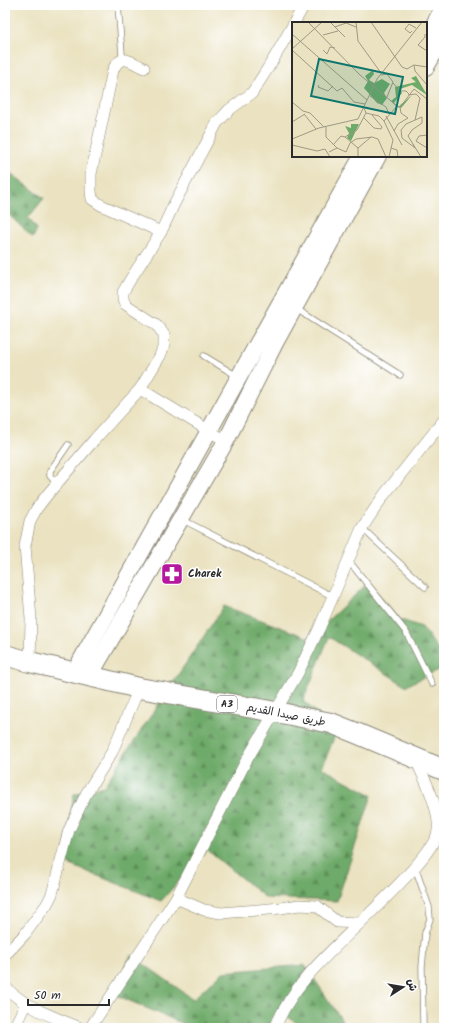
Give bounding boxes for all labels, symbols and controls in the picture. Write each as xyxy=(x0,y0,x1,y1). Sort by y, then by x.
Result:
inset map xyxy=(292,22,427,157)
pharmacy icon: Charek xyxy=(159,561,185,587)
place label: Charek xyxy=(188,565,222,583)
road number: A3 xyxy=(217,696,237,712)
street label: طريق صيدا القديم xyxy=(245,698,327,732)
north arrow xyxy=(383,967,423,1007)
text: ش xyxy=(402,977,422,993)
scale bar xyxy=(28,981,109,1007)
text: 50 m xyxy=(34,986,61,1005)

